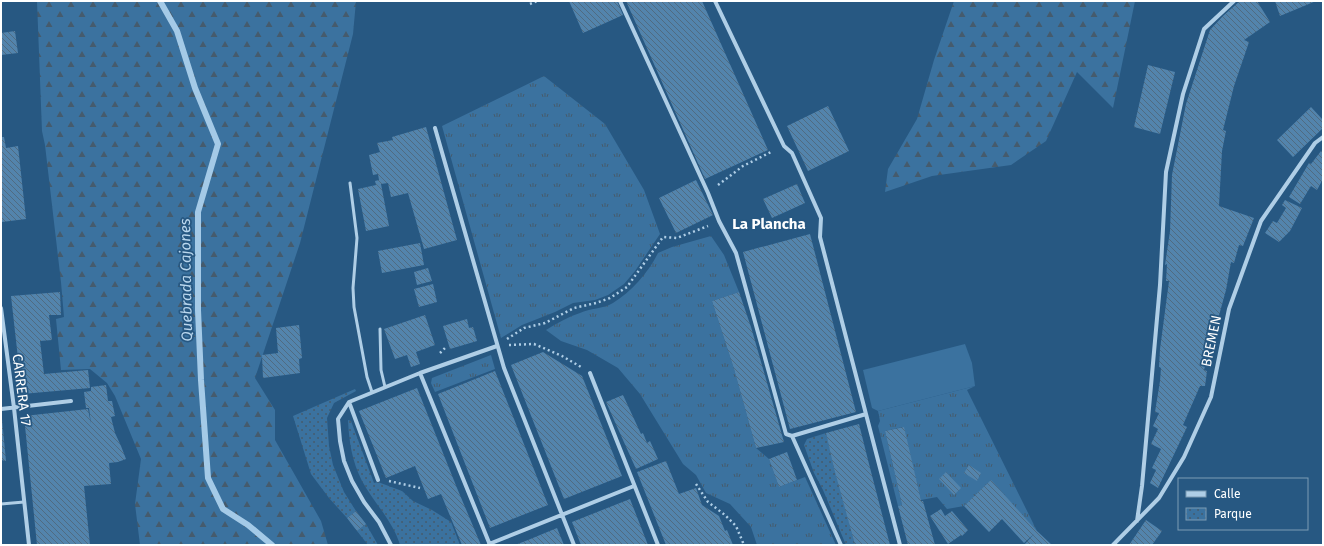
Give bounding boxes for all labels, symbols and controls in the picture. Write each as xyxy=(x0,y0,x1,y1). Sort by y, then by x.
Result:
district label: La Plancha xyxy=(732,215,806,233)
water label: Quebrada Cajones xyxy=(176,218,196,342)
street label: BREMEN xyxy=(1198,314,1225,369)
street label: CARRERA 17 xyxy=(9,353,34,427)
legend xyxy=(1178,478,1308,530)
text: Calle xyxy=(1214,487,1241,501)
text: Parque xyxy=(1214,507,1252,521)

